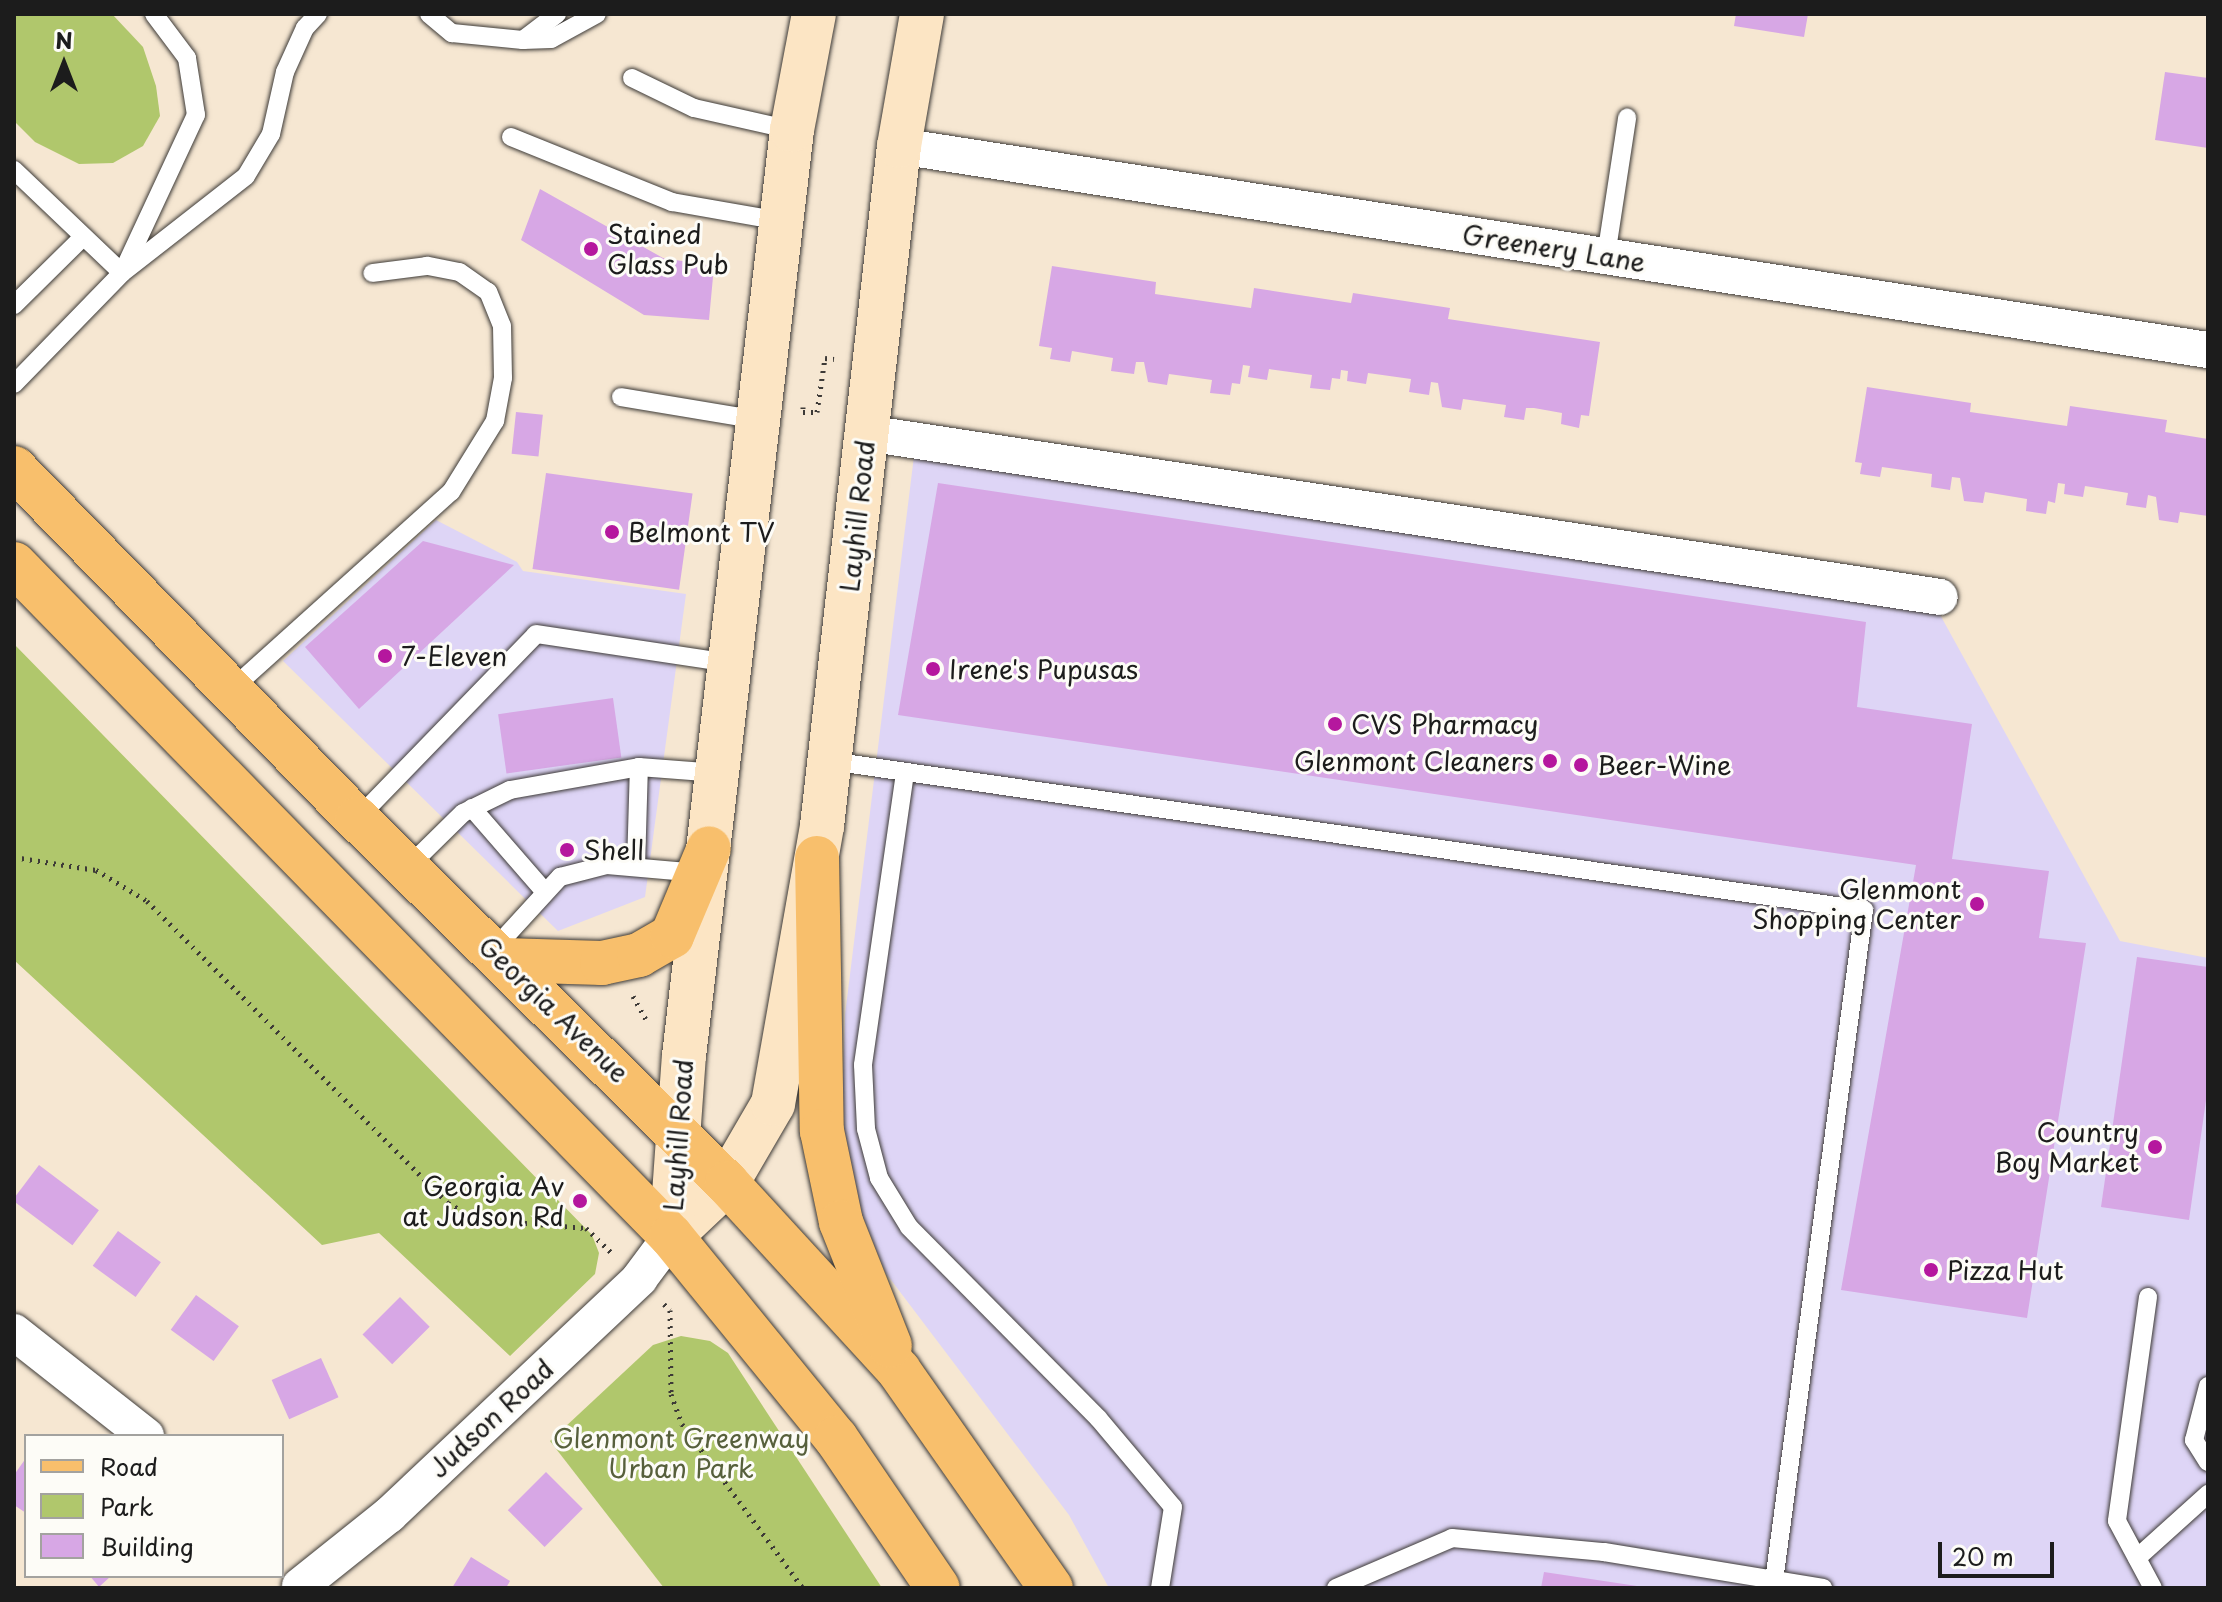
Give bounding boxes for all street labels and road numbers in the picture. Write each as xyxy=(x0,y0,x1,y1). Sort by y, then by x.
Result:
street label: Greenery Lane xyxy=(1459,218,1649,278)
street label: Layhill Road xyxy=(833,438,881,594)
street label: Georgia Avenue xyxy=(472,929,636,1089)
street label: Layhill Road xyxy=(657,1057,699,1213)
street label: Judson Road xyxy=(423,1353,559,1483)

